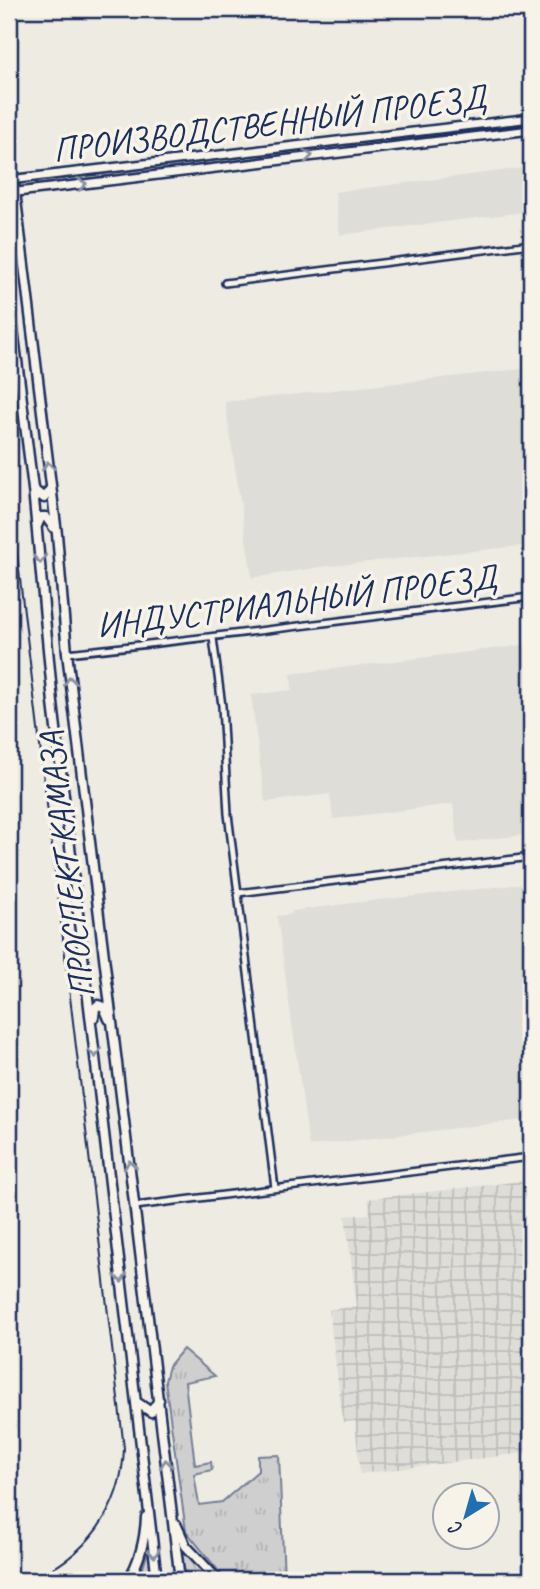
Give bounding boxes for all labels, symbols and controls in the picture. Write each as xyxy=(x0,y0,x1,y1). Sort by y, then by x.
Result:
street label: ПРОИЗВОДСТВЕННЫЙ ПРОЕЗД xyxy=(50,74,491,172)
one-way arrow xyxy=(302,149,314,164)
one-way arrow xyxy=(76,176,88,191)
one-way arrow xyxy=(41,460,56,472)
one-way arrow xyxy=(32,553,47,564)
street label: ИНДУСТРИАЛЬНЫЙ ПРОЕЗД xyxy=(94,554,501,648)
one-way arrow xyxy=(63,675,78,687)
street label: ПРОСПЕКТ КАМАЗА xyxy=(28,728,105,1000)
one-way arrow xyxy=(87,1047,102,1058)
one-way arrow xyxy=(122,1159,137,1171)
one-way arrow xyxy=(114,1273,129,1284)
one-way arrow xyxy=(159,1458,174,1469)
north arrow xyxy=(432,1480,502,1550)
text: С xyxy=(443,1515,467,1541)
one-way arrow xyxy=(146,1548,161,1559)

